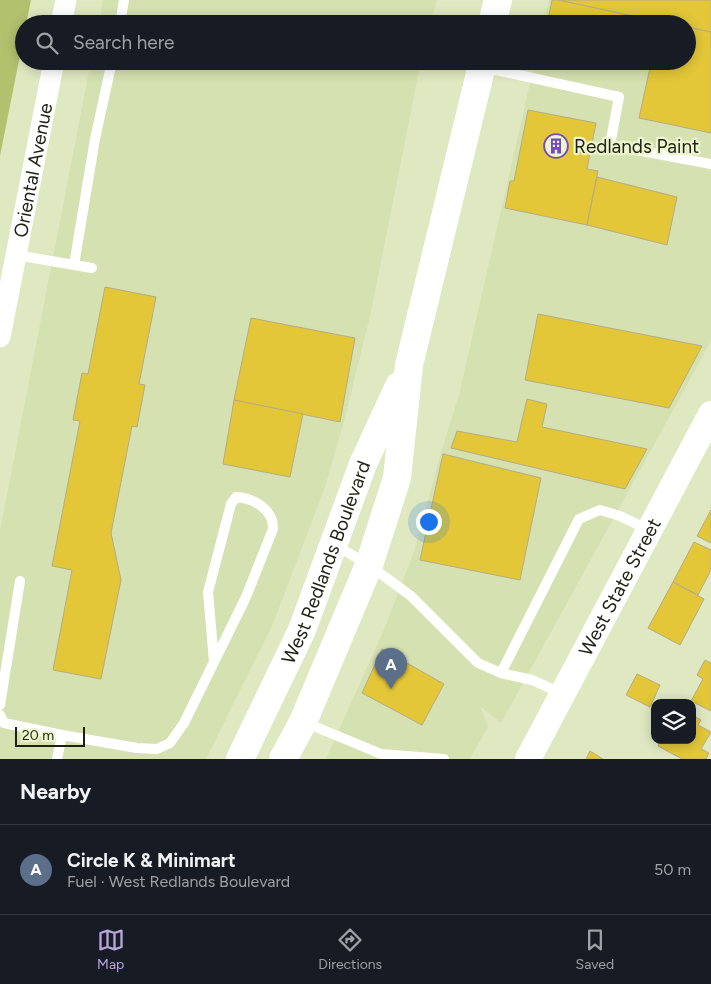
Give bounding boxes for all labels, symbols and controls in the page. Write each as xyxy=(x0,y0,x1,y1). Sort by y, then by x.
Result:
search box xyxy=(15,15,696,70)
icon: search xyxy=(33,29,61,57)
text: Search here xyxy=(73,31,175,54)
street label: Oriental Avenue xyxy=(9,101,58,240)
building icon: Redlands Paint xyxy=(543,133,569,159)
place label: Redlands Paint xyxy=(574,135,699,158)
street label: West Redlands Boulevard xyxy=(276,457,375,668)
your location xyxy=(416,509,442,535)
street label: West State Street xyxy=(574,514,666,660)
pin: A xyxy=(375,648,407,689)
map controls xyxy=(651,699,696,744)
button: layers xyxy=(651,699,696,744)
scale bar xyxy=(15,724,85,747)
text: 20 m xyxy=(22,727,54,744)
text: Nearby xyxy=(20,779,91,804)
text: Circle K & Minimart xyxy=(67,849,236,872)
text: A xyxy=(30,860,42,879)
text: 50 m xyxy=(654,860,691,879)
text: Fuel · West Redlands Boulevard xyxy=(67,872,290,891)
tab: Map xyxy=(97,926,125,973)
tab: Directions xyxy=(318,926,382,973)
tab: Saved xyxy=(576,926,614,973)

